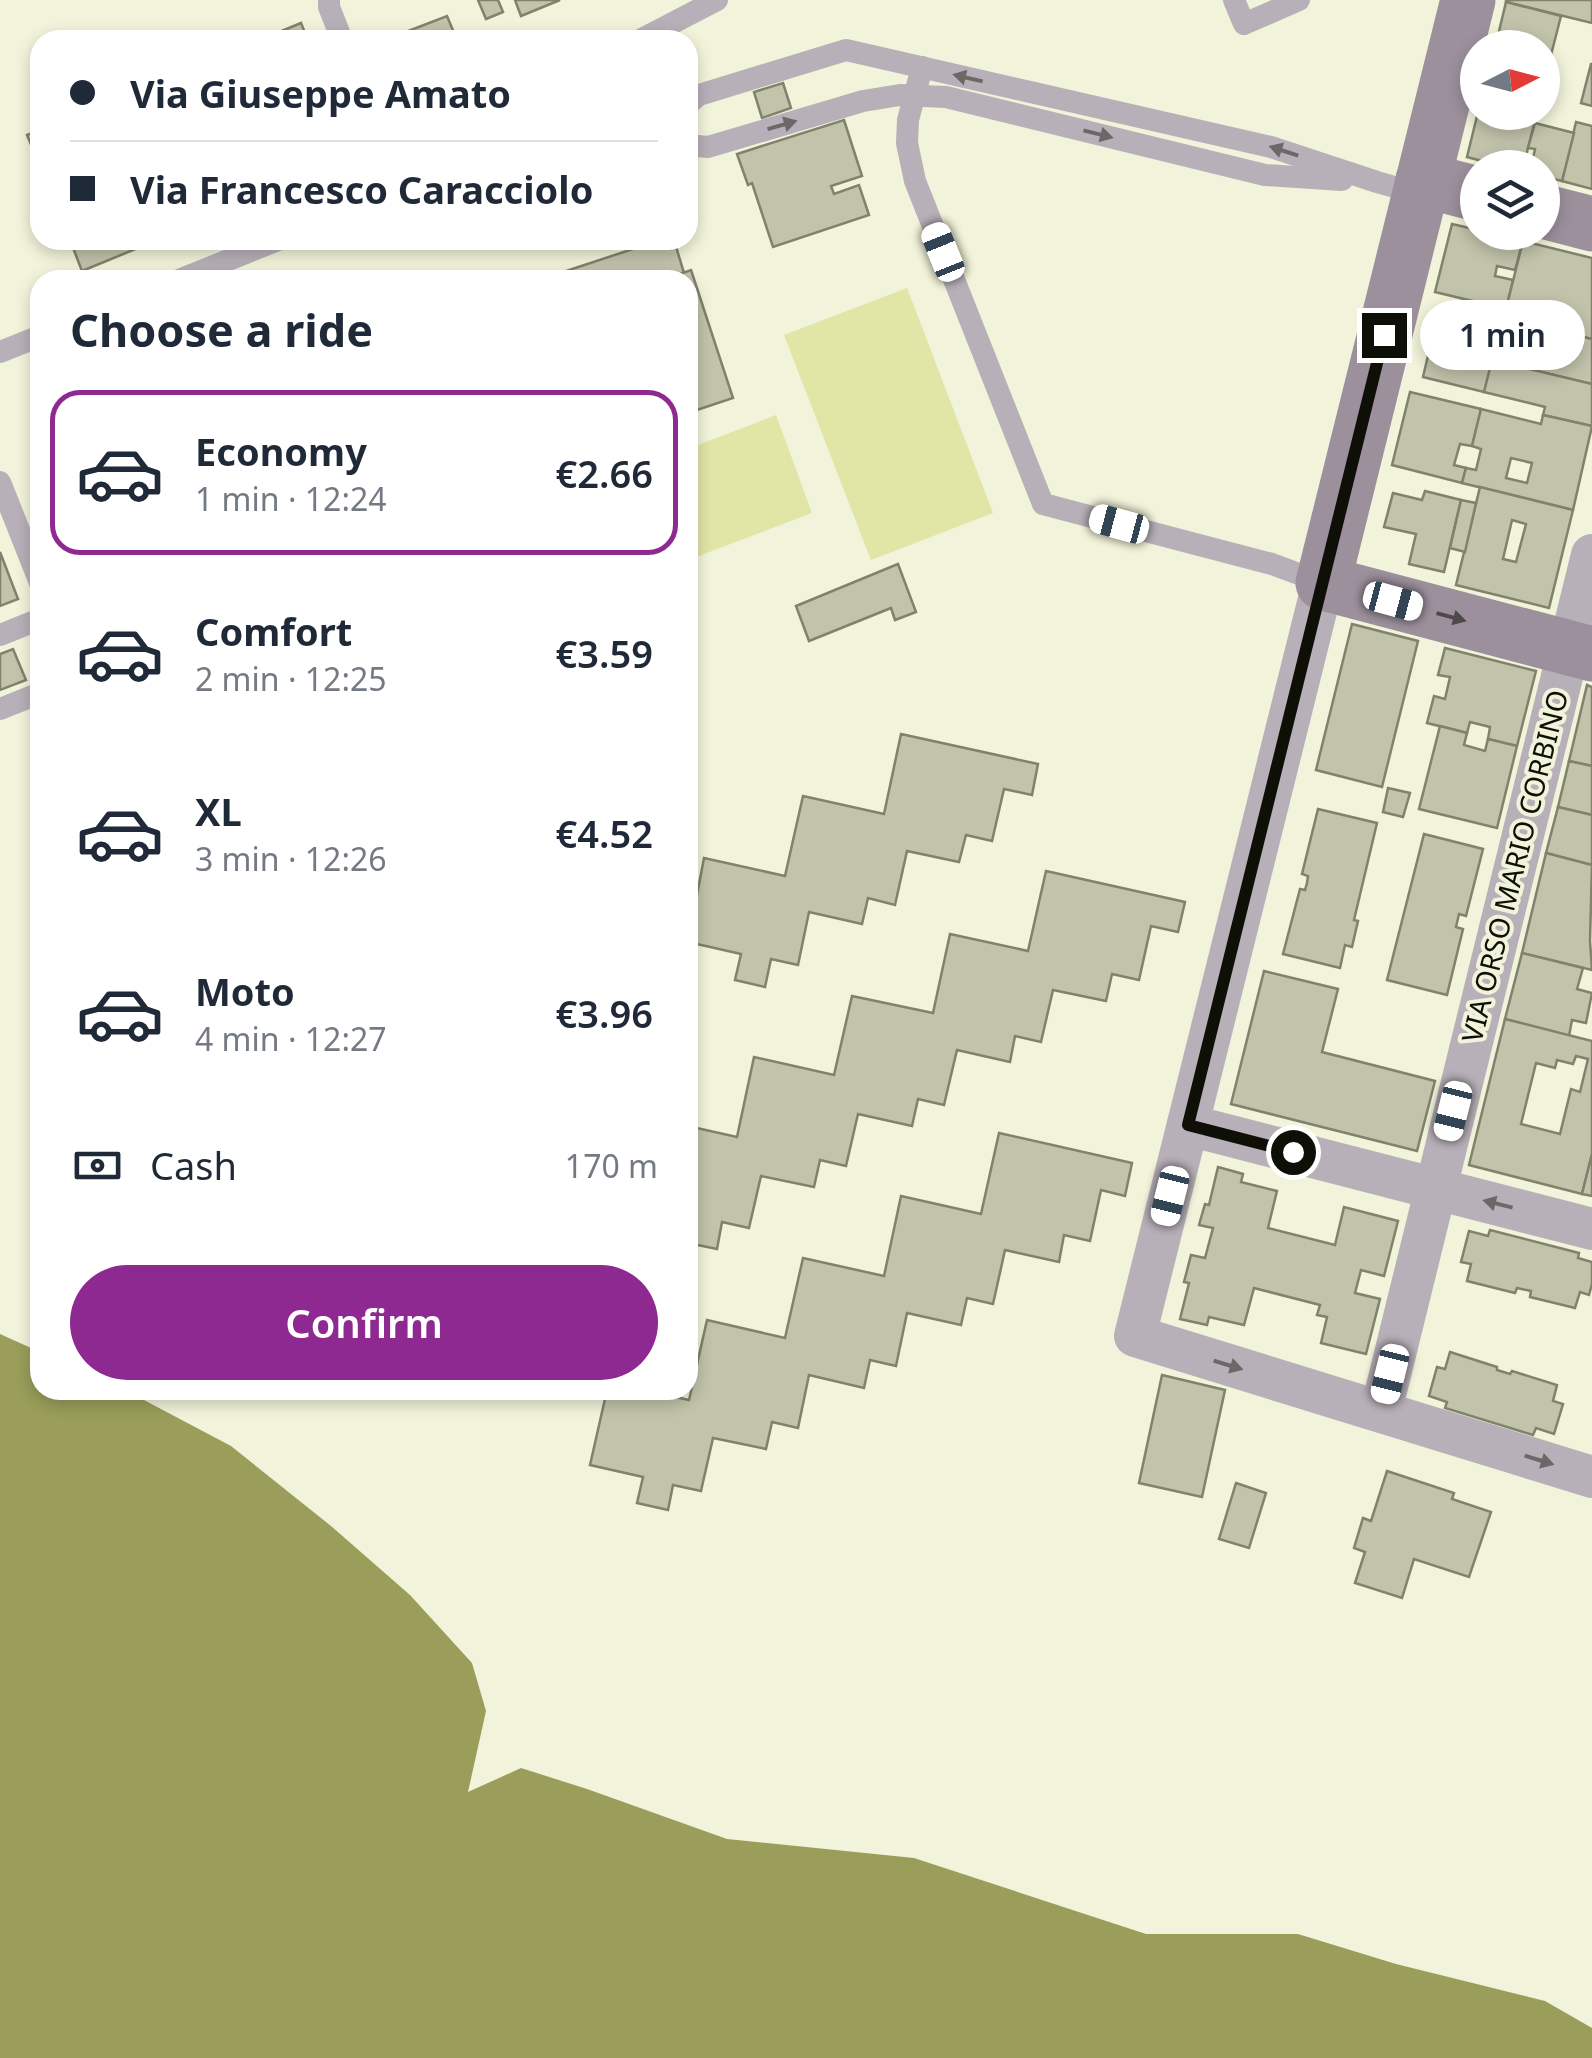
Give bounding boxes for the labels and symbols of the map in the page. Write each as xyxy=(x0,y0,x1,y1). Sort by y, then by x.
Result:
north arrow xyxy=(1460,30,1560,130)
one-way arrow xyxy=(952,69,983,85)
one-way arrow xyxy=(767,117,798,132)
one-way arrow xyxy=(1083,127,1114,142)
one-way arrow xyxy=(1269,143,1299,158)
car xyxy=(918,219,968,285)
callout: 1 min xyxy=(1419,300,1584,370)
route end xyxy=(1362,313,1407,358)
car xyxy=(1086,502,1152,546)
car xyxy=(1360,579,1426,623)
one-way arrow xyxy=(1436,609,1467,625)
street label: VIA ORSO MARIO CORBINO xyxy=(1452,686,1576,1046)
car xyxy=(1431,1078,1475,1144)
route start xyxy=(1271,1130,1316,1175)
car xyxy=(1148,1163,1192,1229)
one-way arrow xyxy=(1482,1196,1513,1212)
car xyxy=(1368,1341,1412,1407)
one-way arrow xyxy=(1213,1358,1244,1373)
one-way arrow xyxy=(1524,1453,1555,1468)

